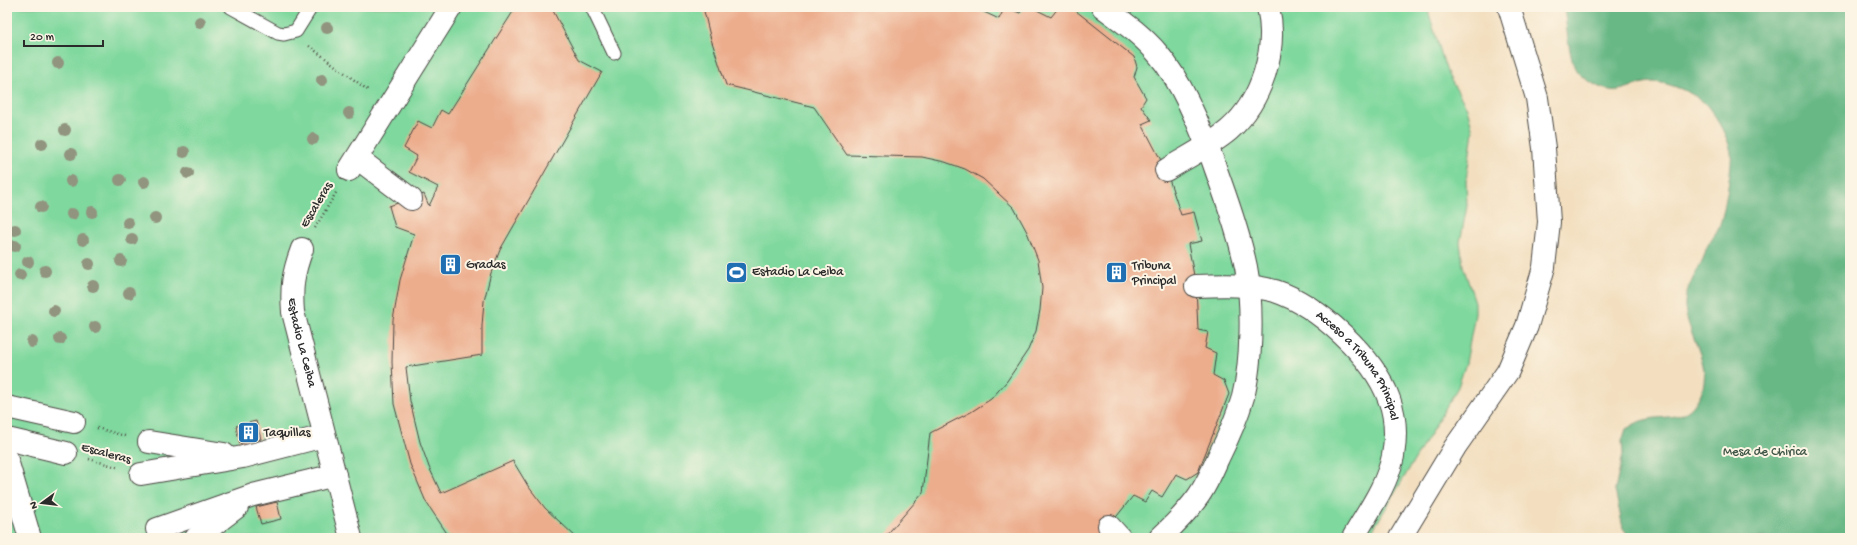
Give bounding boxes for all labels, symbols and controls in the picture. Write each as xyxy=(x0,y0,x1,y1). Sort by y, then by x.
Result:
scale bar xyxy=(24,22,103,48)
text: 20 m xyxy=(30,31,55,45)
street label: Escaleras xyxy=(298,178,337,231)
building icon: Gradas xyxy=(437,252,463,278)
place label: Gradas xyxy=(466,258,507,273)
sports icon: Estadio La Ceiba xyxy=(723,259,749,285)
place label: Tribuna Principal xyxy=(1131,259,1177,289)
building icon: Tribuna Principal xyxy=(1104,260,1130,286)
place label: Estadio La Ceiba xyxy=(752,265,844,280)
street label: Estadio La Ceiba xyxy=(285,298,320,390)
street label: Acceso a Tribuna Principal xyxy=(1313,308,1402,421)
building icon: Taquillas xyxy=(235,420,261,446)
place label: Taquillas xyxy=(263,426,312,441)
street label: Escaleras xyxy=(80,440,134,468)
park label: Mesa de Chirica xyxy=(1723,445,1808,460)
north arrow xyxy=(22,483,62,523)
text: N xyxy=(28,500,41,510)

